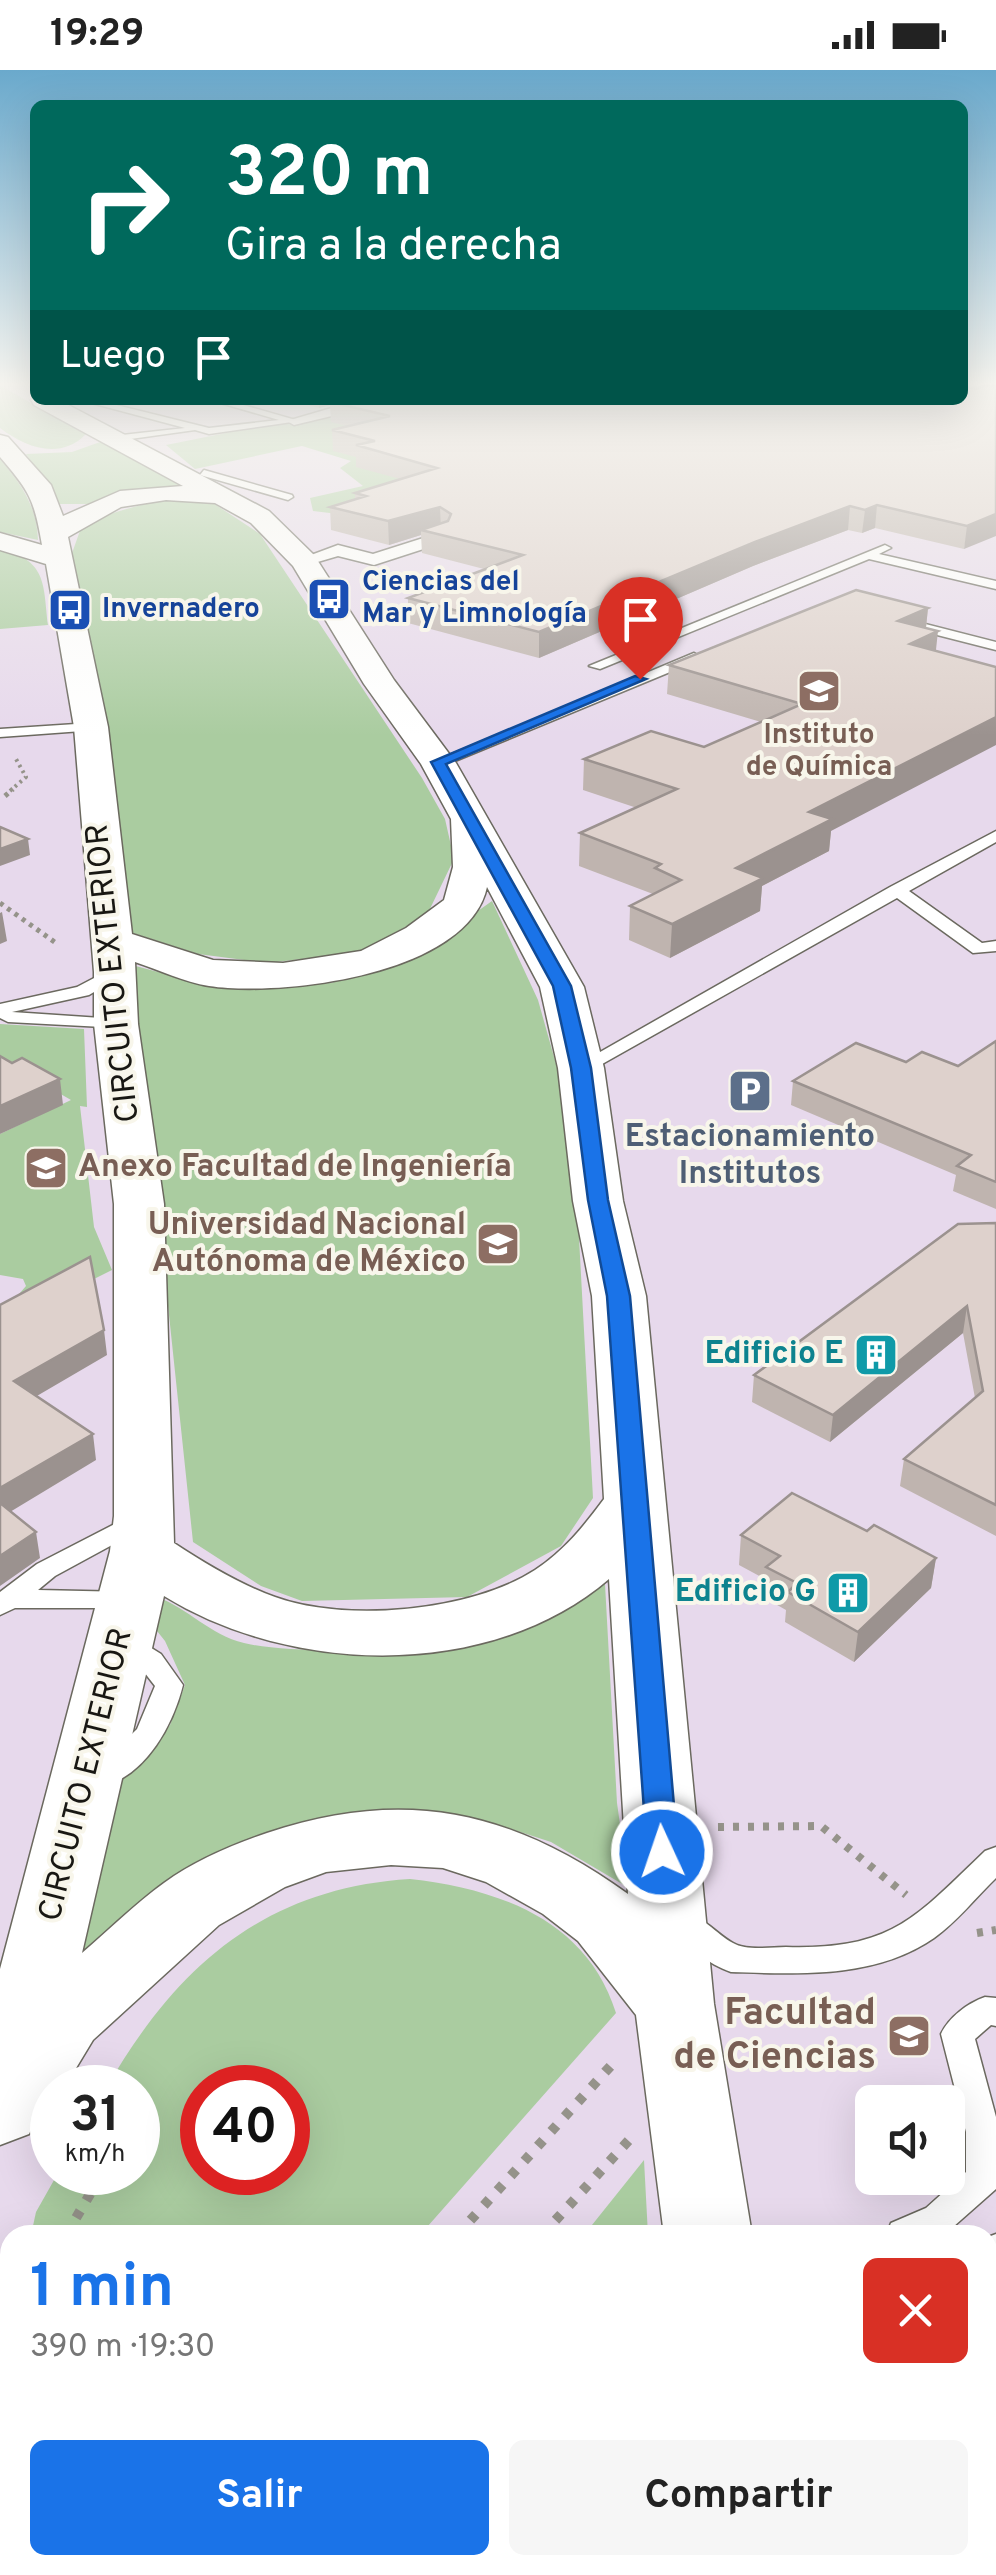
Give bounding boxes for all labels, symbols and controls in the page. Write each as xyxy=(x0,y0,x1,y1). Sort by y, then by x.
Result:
text: 19:29 xyxy=(50,11,144,60)
text: 320 m xyxy=(225,132,433,221)
icon: right xyxy=(60,140,190,270)
text: Gira a la derecha xyxy=(225,219,562,276)
icon: arrive xyxy=(186,330,241,385)
text: Luego xyxy=(60,333,166,382)
place label: Ciencias del Mar y Limnología xyxy=(362,565,587,633)
bus stop icon: Ciencias del Mar y Limnología xyxy=(306,576,352,622)
pin xyxy=(598,577,683,680)
bus stop icon: Invernadero xyxy=(47,587,93,633)
place label: Invernadero xyxy=(102,592,260,628)
icon: arrive xyxy=(613,592,668,647)
school or university icon: Instituto de Química xyxy=(796,668,842,714)
place label: Instituto de Química xyxy=(746,718,892,786)
street label: CIRCUITO EXTERIOR xyxy=(78,821,150,1125)
parking icon: Estacionamiento Institutos xyxy=(727,1068,773,1114)
place label: Estacionamiento Institutos xyxy=(625,1118,875,1195)
school or university icon: Anexo Facultad de Ingeniería xyxy=(23,1145,69,1191)
place label: Anexo Facultad de Ingeniería xyxy=(78,1148,512,1188)
place label: Universidad Nacional Autónoma de México xyxy=(148,1206,466,1283)
school or university icon: Universidad Nacional Autónoma de México xyxy=(475,1221,521,1267)
building icon: Edificio E xyxy=(853,1332,899,1378)
place label: Edificio E xyxy=(705,1335,844,1375)
building icon: Edificio G xyxy=(825,1570,871,1616)
place label: Edificio G xyxy=(675,1573,816,1613)
street label: CIRCUITO EXTERIOR xyxy=(31,1624,143,1926)
position arrow xyxy=(610,1800,714,1904)
place label: Facultad de Ciencias xyxy=(673,1990,876,2083)
school or university icon: Facultad de Ciencias xyxy=(886,2013,932,2059)
speed limit sign: 40 xyxy=(180,2065,310,2195)
map controls xyxy=(855,2085,965,2195)
button: sound xyxy=(855,2085,965,2195)
text: 31 xyxy=(70,2086,120,2149)
text: km/h xyxy=(65,2139,125,2171)
text: 1 min xyxy=(30,2252,174,2328)
button: close xyxy=(863,2258,968,2363)
text: 390 m · 19:30 xyxy=(30,2328,215,2368)
button: Salir xyxy=(30,2440,489,2555)
button: Compartir xyxy=(509,2440,968,2555)

